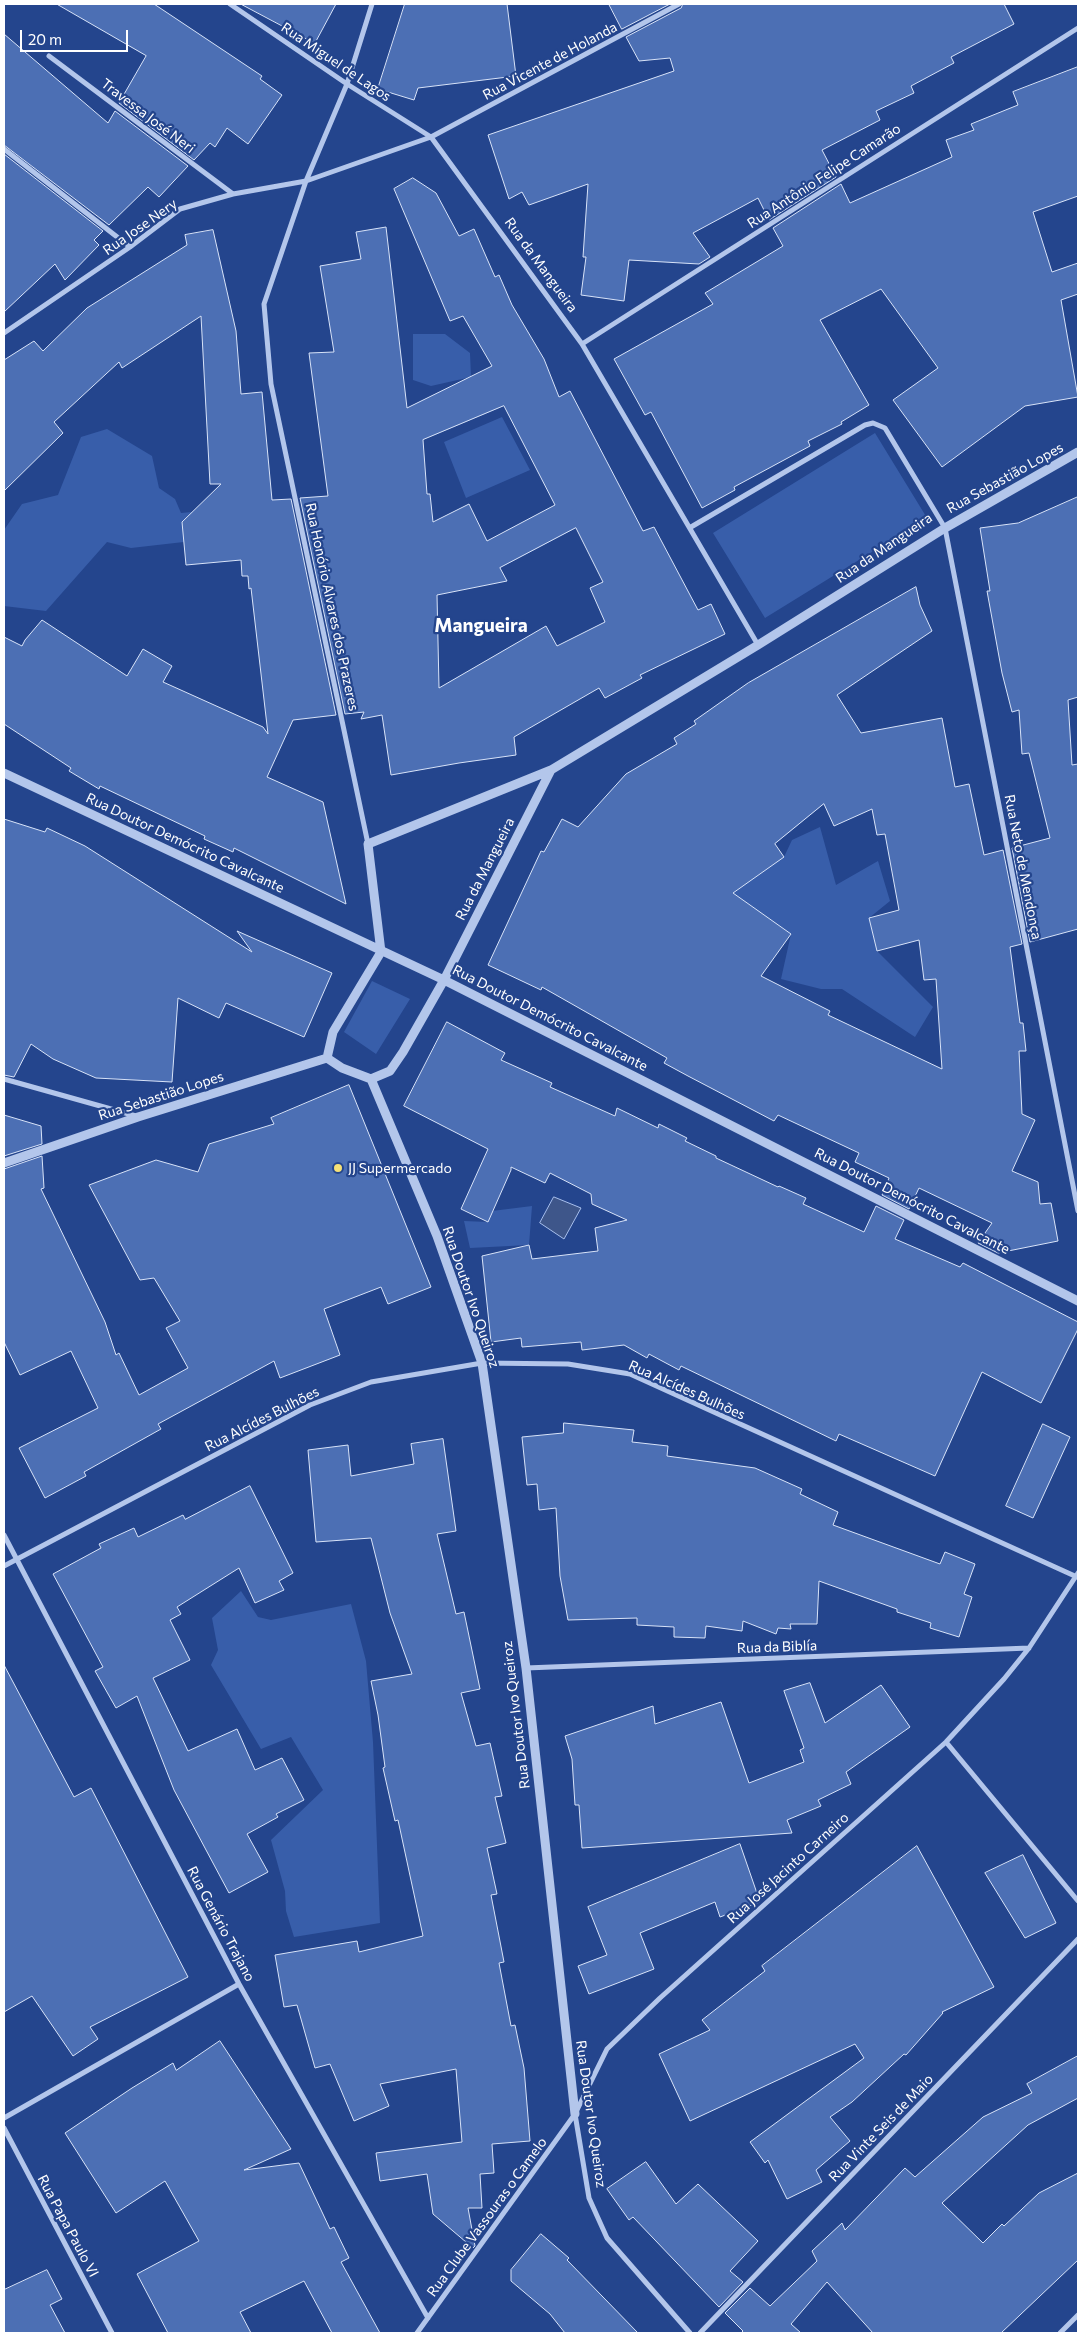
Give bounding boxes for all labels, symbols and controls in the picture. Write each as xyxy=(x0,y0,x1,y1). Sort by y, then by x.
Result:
street label: Rua Vicente de Holanda xyxy=(480,18,620,104)
street label: Rua Miguel de Lagos xyxy=(278,19,394,105)
scale bar xyxy=(22,20,130,52)
text: 20 m xyxy=(28,30,62,48)
street label: Travessa José Neri xyxy=(98,75,198,157)
street label: Rua Antônio Felipe Camarão xyxy=(744,120,904,232)
street label: Rua Jose Nery xyxy=(100,195,180,259)
street label: Rua da Mangueira xyxy=(501,214,581,316)
street label: Rua Sebastião Lopes xyxy=(944,439,1066,517)
street label: Rua Honório Alvares dos Prazeres xyxy=(302,501,362,713)
street label: Rua da Mangueira xyxy=(832,509,936,587)
district label: Mangueira xyxy=(434,615,528,637)
street label: Rua Doutor Demócrito Cavalcante xyxy=(83,790,287,896)
street label: Rua Neto de Mendonça xyxy=(1001,793,1045,941)
street label: Rua da Mangueira xyxy=(452,815,518,923)
street label: Rua Doutor Demócrito Cavalcante xyxy=(450,961,650,1075)
street label: Rua Sebastião Lopes xyxy=(96,1068,226,1124)
street label: Rua Doutor Demócrito Cavalcante xyxy=(812,1144,1012,1258)
place label: JJ Supermercado xyxy=(348,1160,452,1176)
marker: JJ Supermercado xyxy=(332,1162,344,1174)
street label: Rua Doutor Ivo Queiroz xyxy=(439,1224,503,1370)
street label: Rua Alcídes Bulhões xyxy=(626,1357,748,1423)
street label: Rua Alcídes Bulhões xyxy=(202,1383,322,1455)
street label: Rua da Biblía xyxy=(736,1637,818,1657)
street label: Rua Doutor Ivo Queiroz xyxy=(499,1640,533,1790)
street label: Rua José Jacinto Carneiro xyxy=(724,1809,852,1927)
street label: Rua Genário Trajano xyxy=(184,1863,258,1985)
street label: Rua Doutor Ivo Queiroz xyxy=(572,2039,610,2189)
street label: Rua Vinte Seis de Maio xyxy=(825,2071,937,2185)
street label: Rua Clube Vassouras o Camelo xyxy=(424,2134,550,2300)
street label: Rua Papa Paulo VI xyxy=(34,2172,102,2280)

